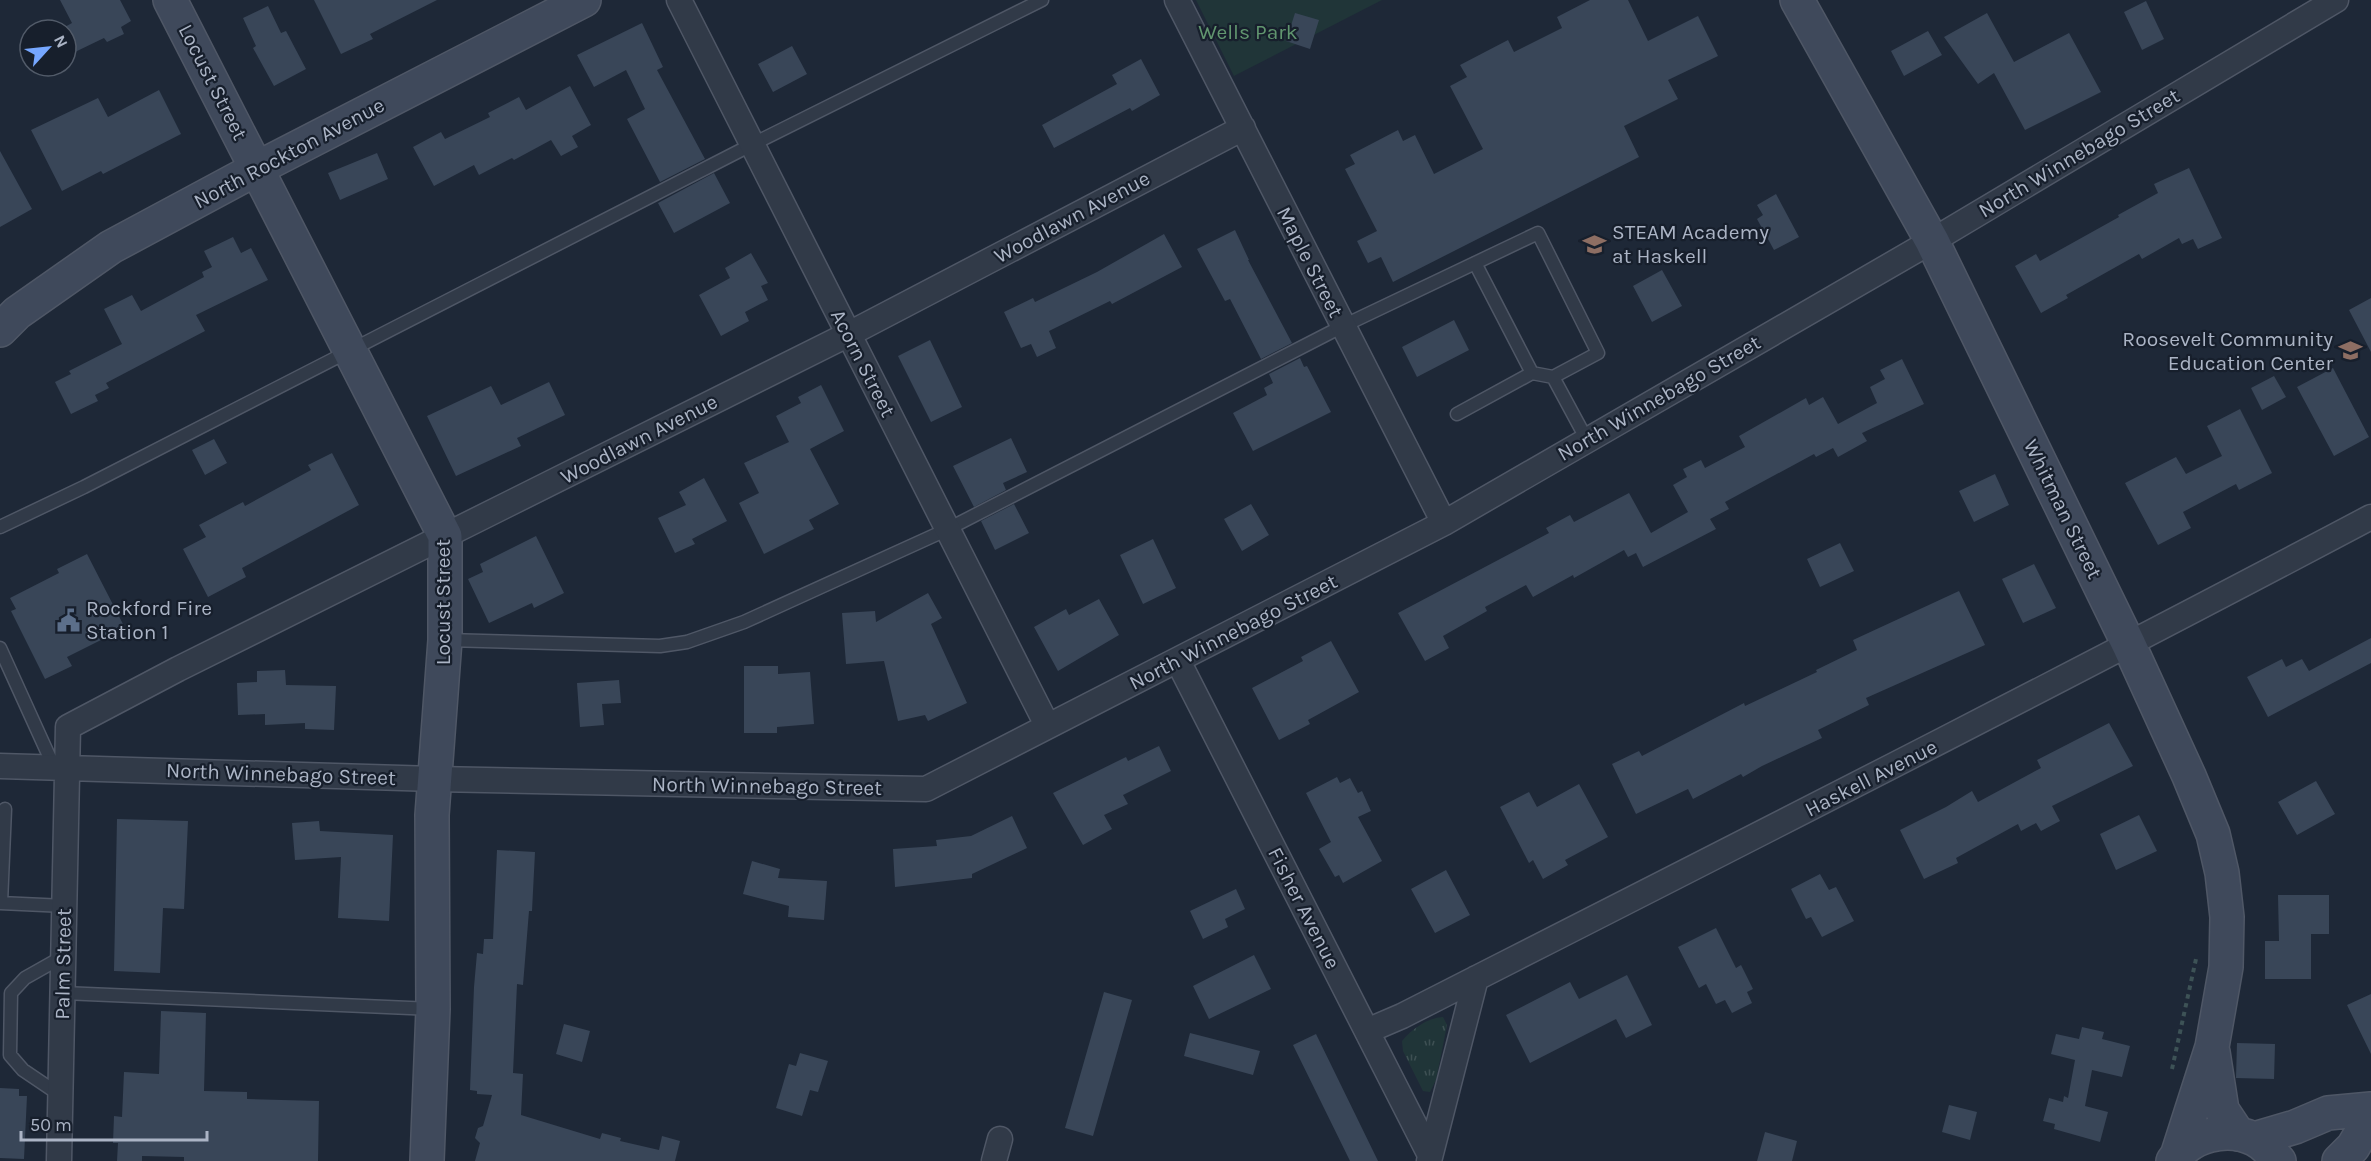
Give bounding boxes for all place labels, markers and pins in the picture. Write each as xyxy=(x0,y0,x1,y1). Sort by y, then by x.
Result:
place label: STEAM Academy at Haskell xyxy=(1612,220,1769,268)
school or university icon: STEAM Academy at Haskell xyxy=(1581,231,1607,257)
place label: Roosevelt Community Education Center xyxy=(2122,327,2333,375)
school or university icon: Roosevelt Community Education Center xyxy=(2338,338,2364,364)
place label: Rockford Fire Station 1 xyxy=(86,596,212,644)
public building icon: Rockford Fire Station 1 xyxy=(55,607,81,633)

